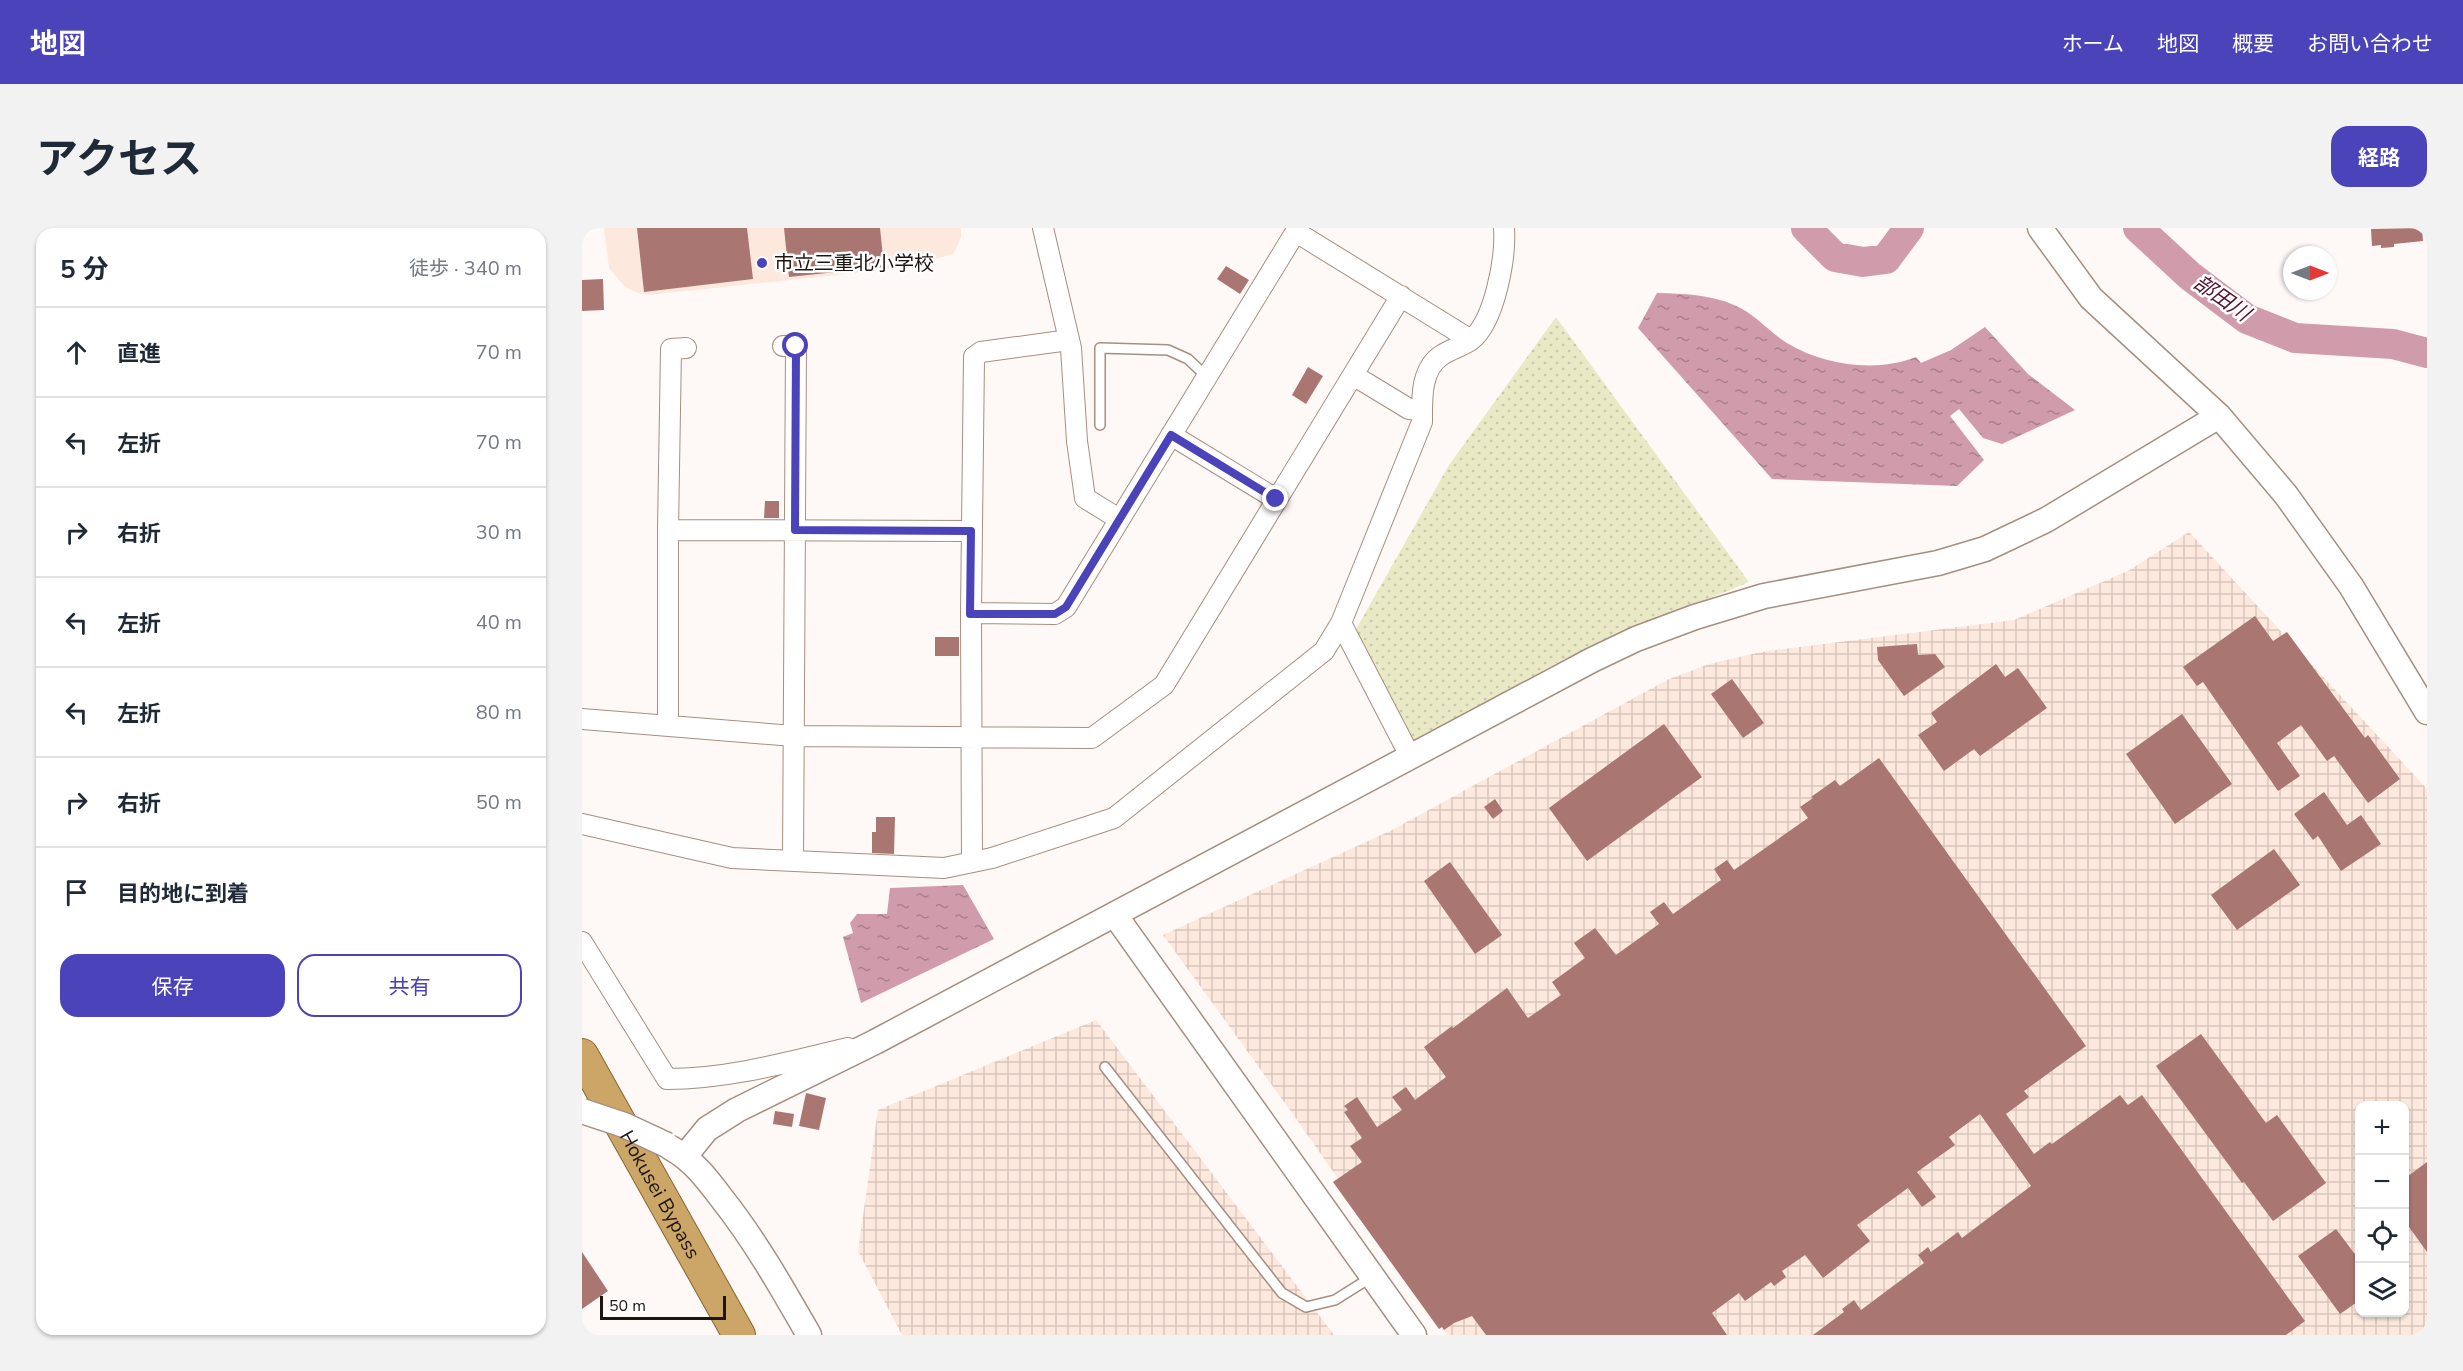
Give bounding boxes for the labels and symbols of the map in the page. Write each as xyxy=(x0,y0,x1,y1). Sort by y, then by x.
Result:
north arrow xyxy=(2283,246,2337,300)
place label: 市立三重北小学校 xyxy=(774,250,934,277)
marker: 市立三重北小学校 xyxy=(755,256,769,270)
water label: 部田川 xyxy=(2188,268,2257,329)
route start xyxy=(782,332,808,358)
route end xyxy=(1262,485,1288,511)
street label: Hokusei Bypass xyxy=(613,1126,707,1264)
scale bar xyxy=(600,1293,726,1320)

